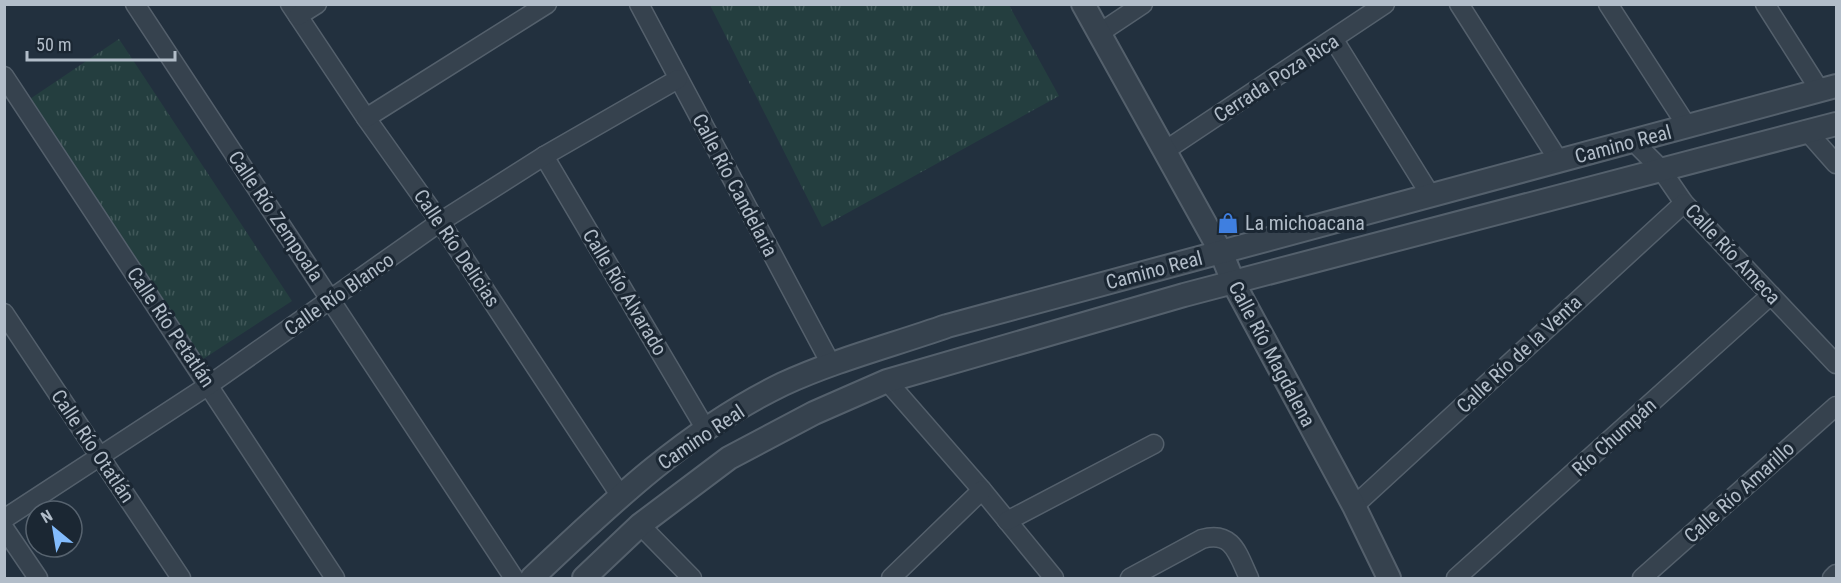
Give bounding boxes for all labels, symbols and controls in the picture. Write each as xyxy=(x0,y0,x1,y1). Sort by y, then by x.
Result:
scale bar xyxy=(27,24,176,62)
street label: Cerrada Poza Rica xyxy=(1209,29,1343,127)
text: 50 m xyxy=(36,34,71,55)
street label: Calle Río Candelaria xyxy=(687,109,783,261)
street label: Camino Real xyxy=(1572,120,1674,168)
street label: Calle Río Zempoala xyxy=(223,146,329,286)
street label: Calle Río Delicias xyxy=(409,185,505,311)
street label: Calle Río Ameca xyxy=(1680,199,1786,309)
shop icon: La michoacana xyxy=(1216,211,1240,235)
place label: La michoacana xyxy=(1245,211,1365,235)
street label: Calle Río Alvarado xyxy=(578,224,672,360)
street label: Camino Real xyxy=(1103,246,1205,294)
street label: Calle Río Blanco xyxy=(280,247,398,341)
street label: Calle Río Petatlán xyxy=(122,262,220,392)
street label: Calle Río Magdalena xyxy=(1224,277,1320,431)
street label: Calle Río de la Venta xyxy=(1452,290,1586,418)
street label: Calle Río Otatlán xyxy=(46,385,140,507)
street label: Río Chumpán xyxy=(1567,393,1661,481)
street label: Camino Real xyxy=(653,399,749,475)
street label: Calle Río Amarillo xyxy=(1679,436,1799,548)
north arrow xyxy=(24,499,84,559)
text: N xyxy=(38,506,56,527)

